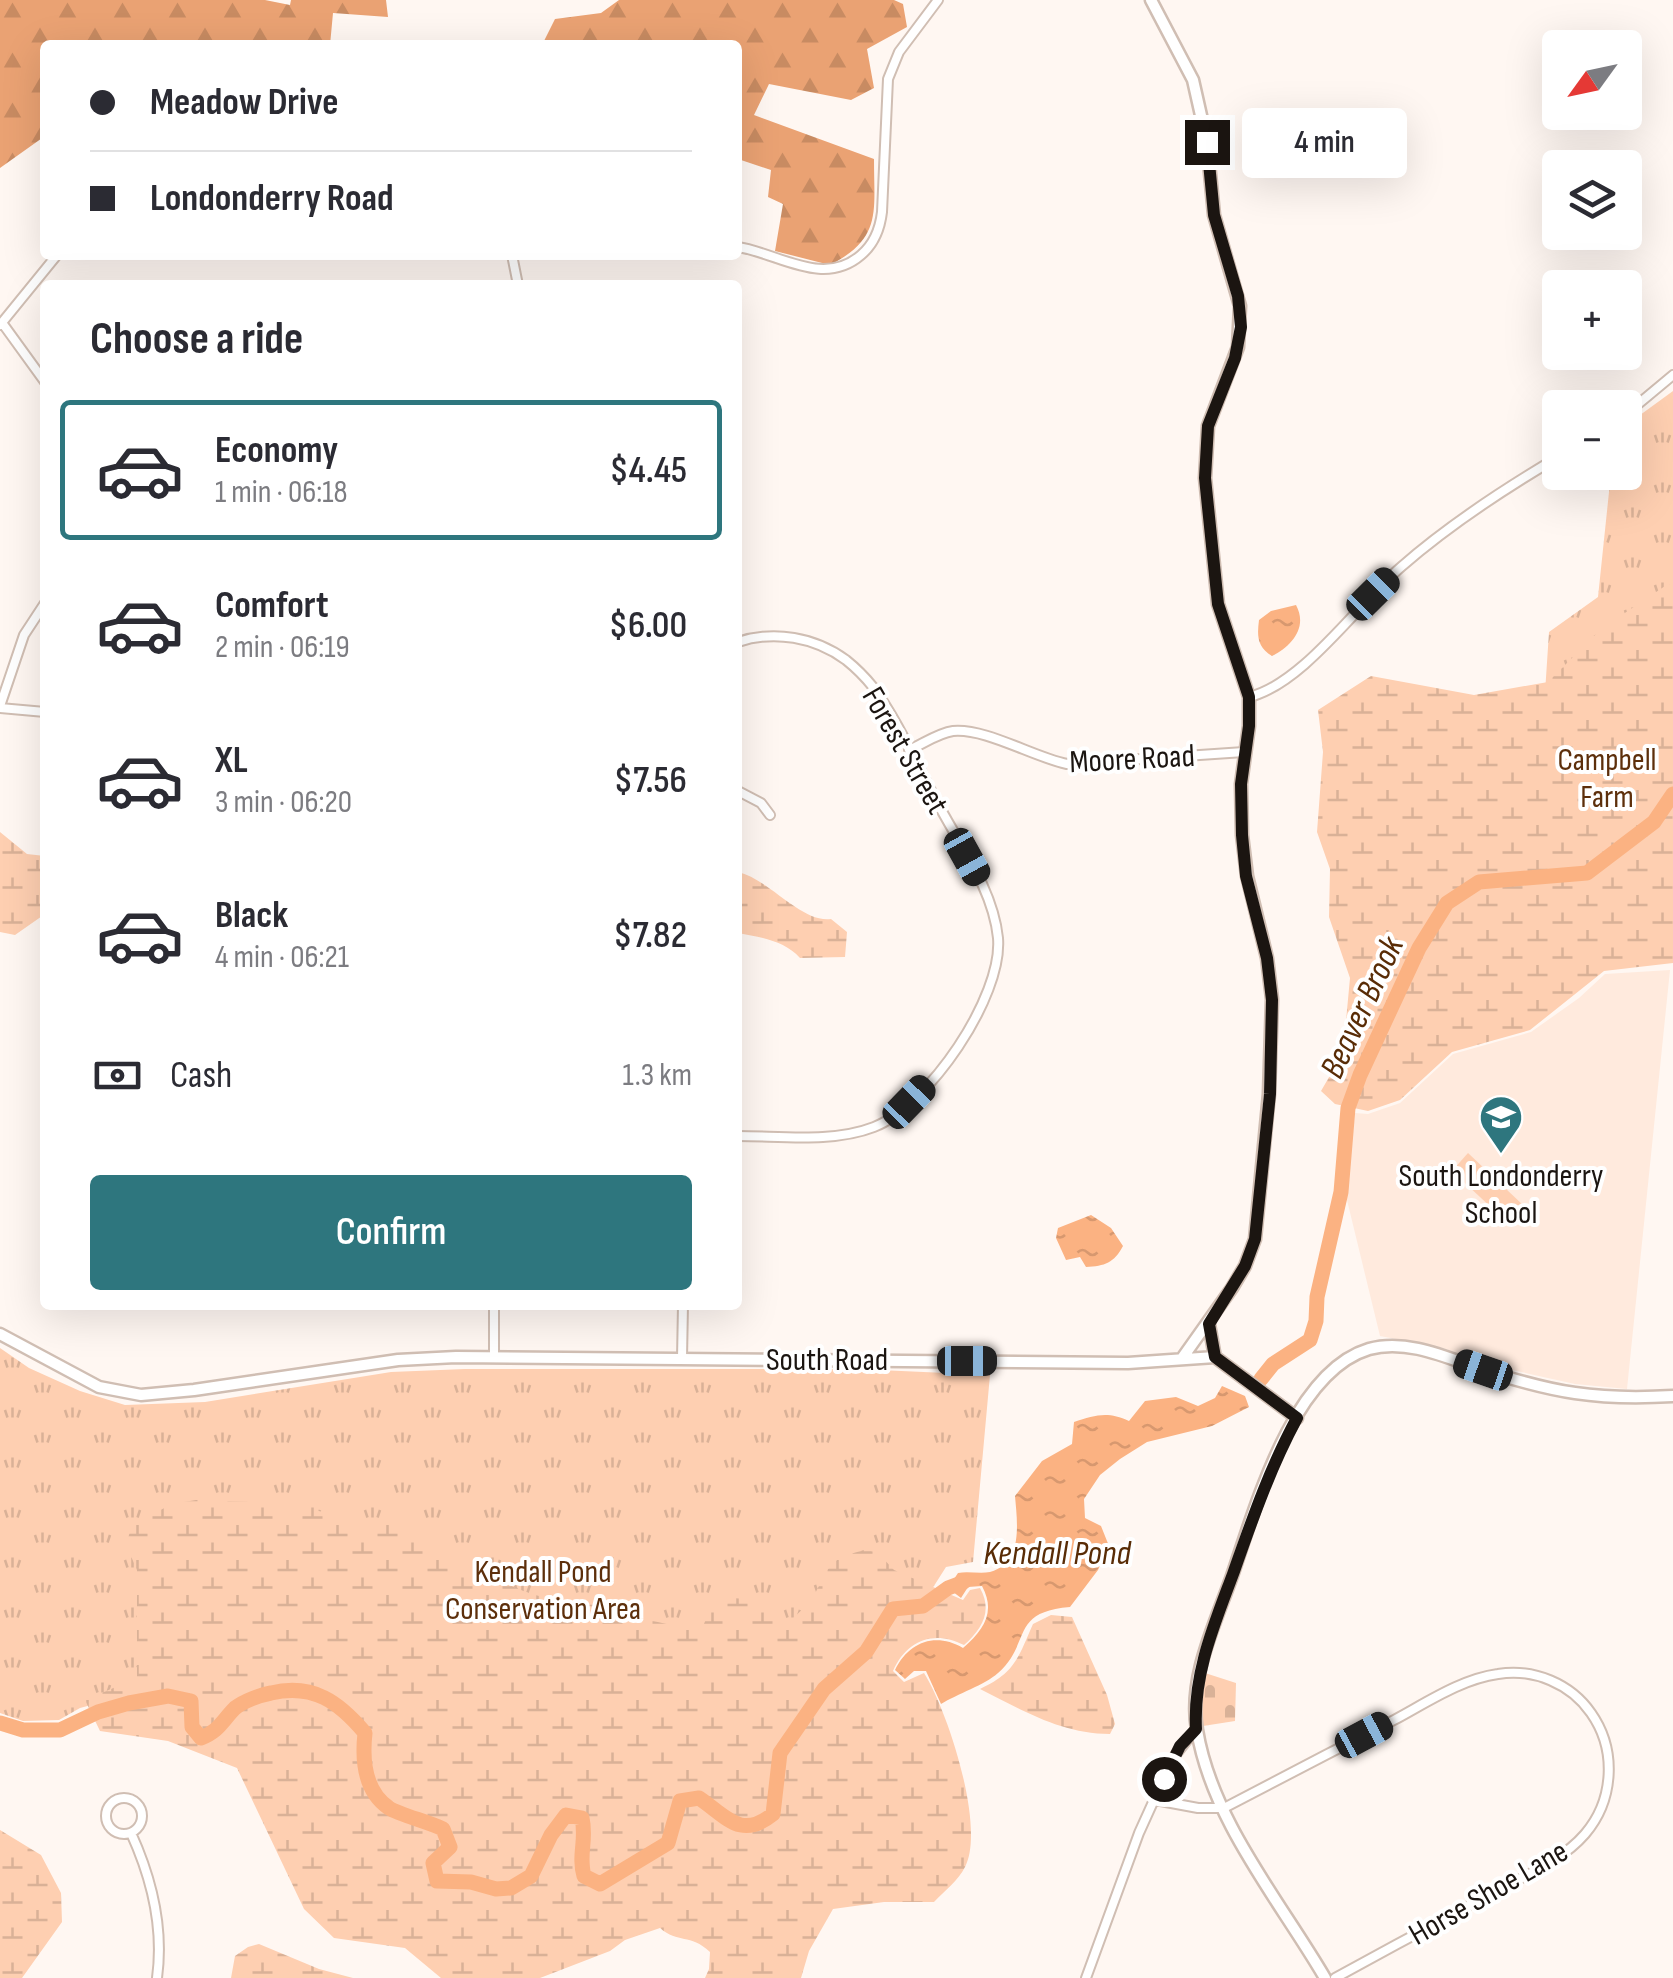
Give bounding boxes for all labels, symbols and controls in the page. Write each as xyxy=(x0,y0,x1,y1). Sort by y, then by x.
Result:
north arrow xyxy=(1542,30,1642,130)
map controls xyxy=(1542,30,1642,490)
text: Meadow Drive xyxy=(150,80,339,125)
callout: 4 min xyxy=(1242,107,1407,177)
route end xyxy=(1185,120,1230,165)
text: 4 min xyxy=(1294,123,1355,162)
button: layers xyxy=(1542,150,1642,250)
text: Londonderry Road xyxy=(150,176,394,221)
button: + xyxy=(1542,270,1642,370)
text: Choose a ride xyxy=(90,312,303,367)
button: − xyxy=(1542,390,1642,490)
icon: car xyxy=(95,425,185,515)
text: Economy xyxy=(215,428,338,473)
text: $4.45 xyxy=(610,448,687,493)
text: 1 min · 06:18 xyxy=(215,473,348,512)
car xyxy=(1341,562,1405,626)
icon: car xyxy=(95,580,185,670)
text: Comfort xyxy=(215,583,329,628)
text: $6.00 xyxy=(609,603,687,648)
text: 2 min · 06:19 xyxy=(215,628,350,667)
street label: Forest Street xyxy=(853,680,957,821)
icon: car xyxy=(95,735,185,825)
street label: Moore Road xyxy=(1068,737,1196,782)
text: XL xyxy=(215,738,248,783)
park label: Campbell Farm xyxy=(1557,741,1657,817)
text: $7.56 xyxy=(614,758,687,803)
text: 3 min · 06:20 xyxy=(215,783,352,822)
car xyxy=(939,823,995,891)
icon: car xyxy=(95,890,185,980)
text: Black xyxy=(215,893,288,938)
text: $7.82 xyxy=(613,913,687,958)
water label: Beaver Brook xyxy=(1311,929,1414,1085)
text: 4 min · 06:21 xyxy=(215,938,349,977)
icon: cash xyxy=(90,1048,145,1103)
text: Cash xyxy=(170,1053,232,1098)
text: 1.3 km xyxy=(623,1056,692,1095)
car xyxy=(877,1070,941,1134)
school or university icon: South Londonderry School xyxy=(1478,1094,1524,1155)
place label: South Londonderry School xyxy=(1399,1157,1603,1233)
button: Confirm xyxy=(90,1175,692,1290)
street label: South Road xyxy=(766,1341,888,1380)
car xyxy=(937,1346,997,1376)
car xyxy=(1450,1346,1516,1394)
water label: Kendall Pond xyxy=(983,1532,1132,1575)
park label: Kendall Pond Conservation Area xyxy=(445,1553,641,1629)
car xyxy=(1330,1708,1398,1762)
route start xyxy=(1142,1757,1187,1802)
street label: Horse Shoe Lane xyxy=(1402,1832,1575,1954)

